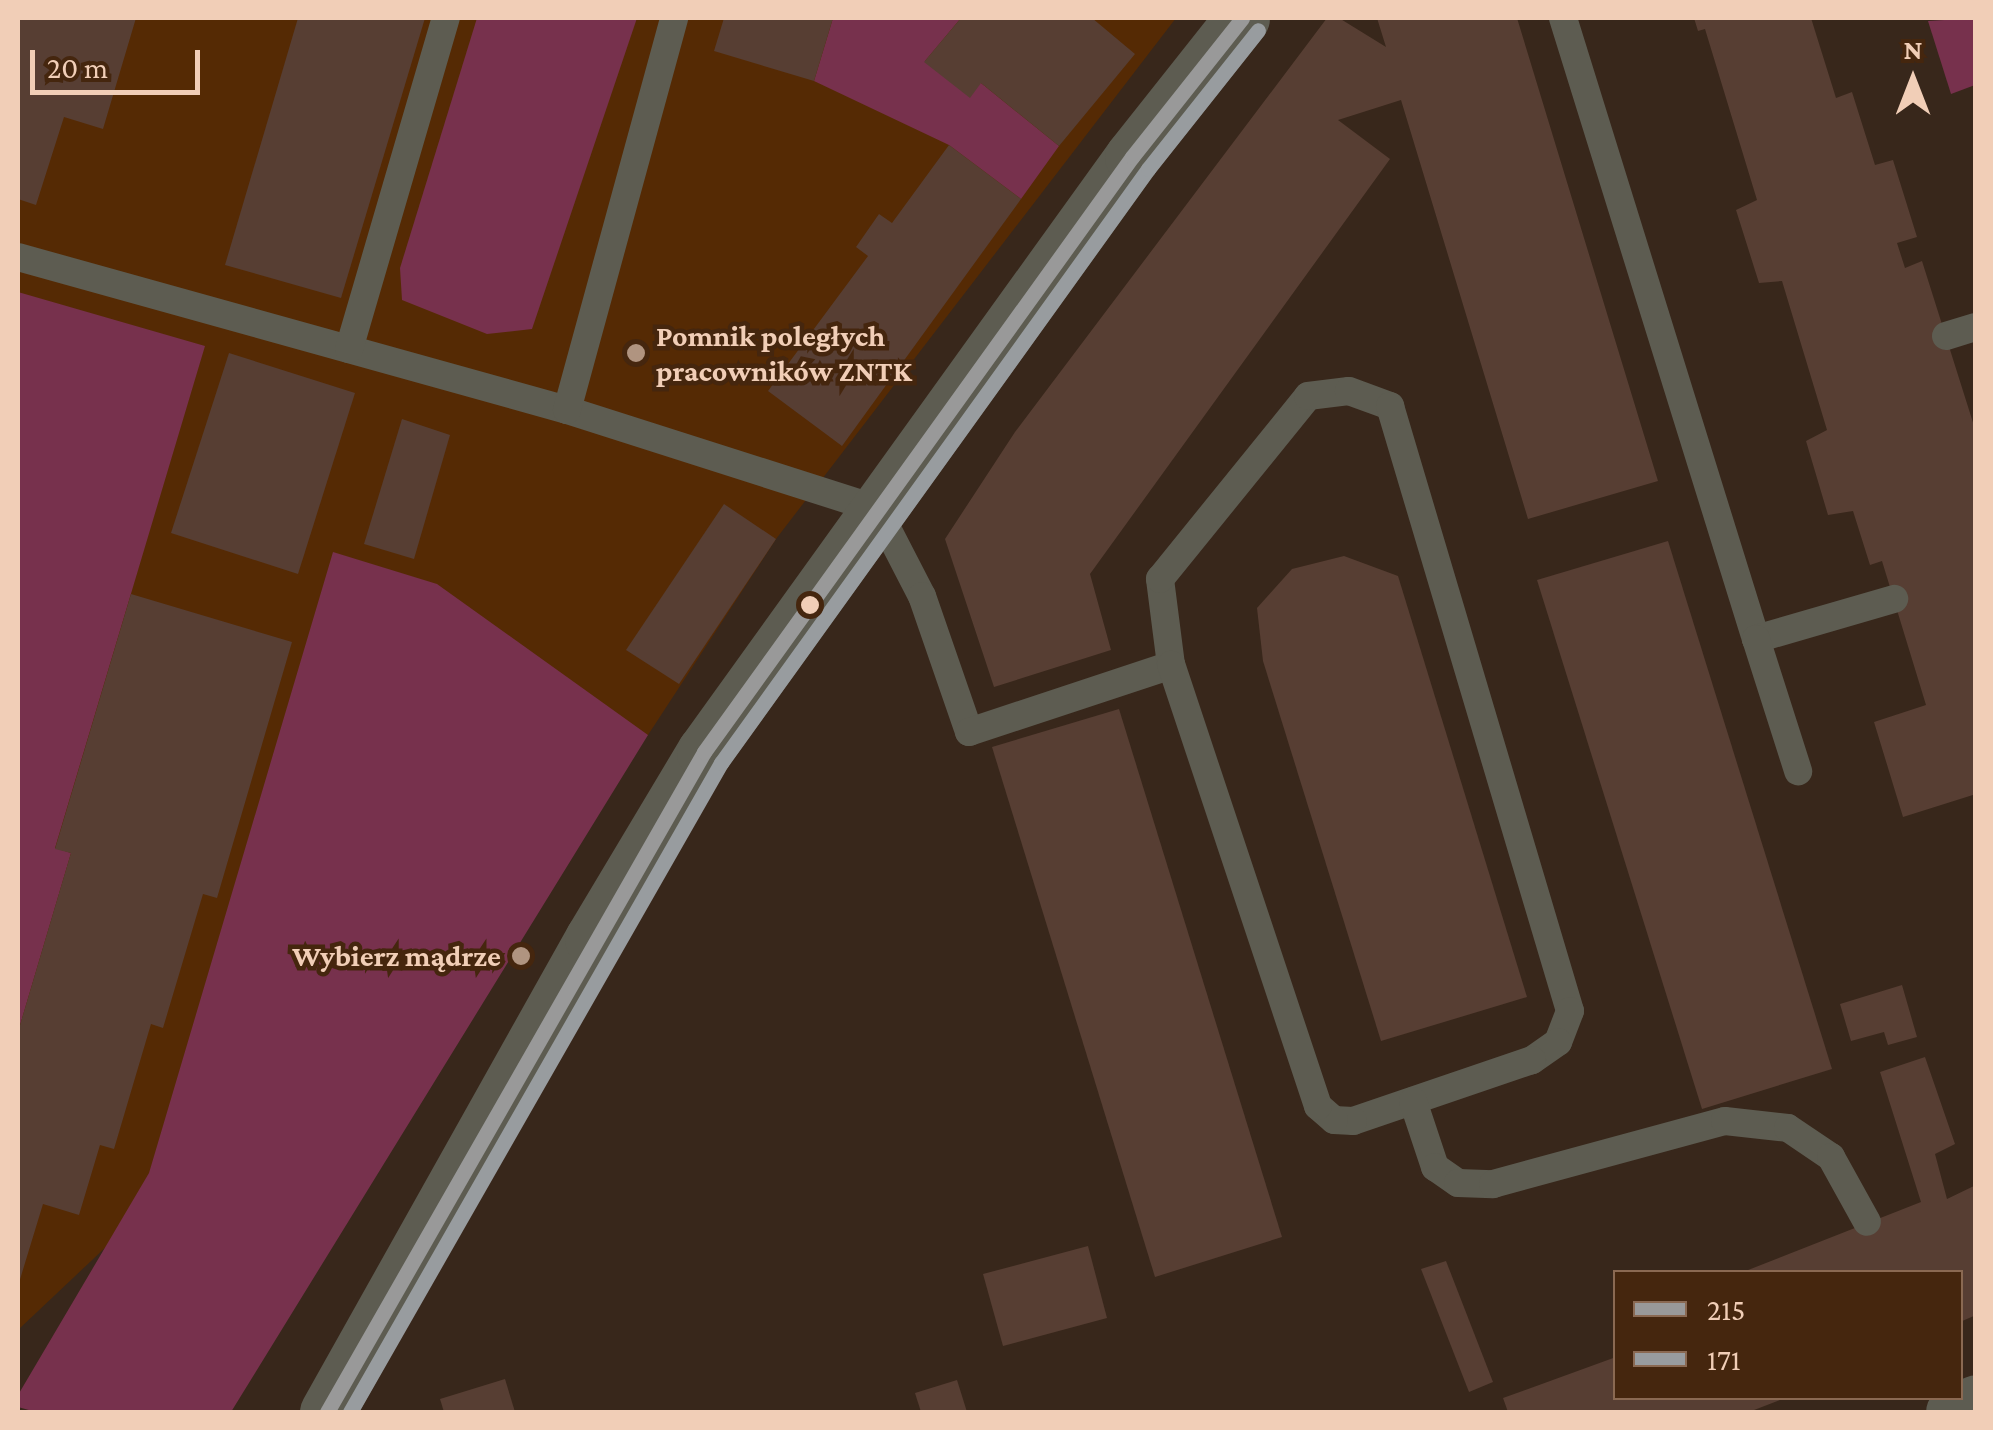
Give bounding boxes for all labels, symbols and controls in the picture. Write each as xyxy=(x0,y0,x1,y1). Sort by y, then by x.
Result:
scale bar xyxy=(35,30,205,92)
north arrow xyxy=(1863,30,1963,130)
text: N xyxy=(1903,34,1923,65)
text: 20 m xyxy=(47,51,108,84)
place label: Pomnik poległych pracowników ZNTK xyxy=(656,318,912,388)
marker: Pomnik poległych pracowników ZNTK xyxy=(625,342,647,364)
unlabelled marker xyxy=(800,595,820,615)
place label: Wybierz mądrze xyxy=(292,938,501,974)
marker: Wybierz mądrze xyxy=(510,945,532,967)
legend xyxy=(1613,1270,1963,1400)
text: 215 xyxy=(1707,1293,1745,1326)
text: 171 xyxy=(1707,1343,1741,1376)

